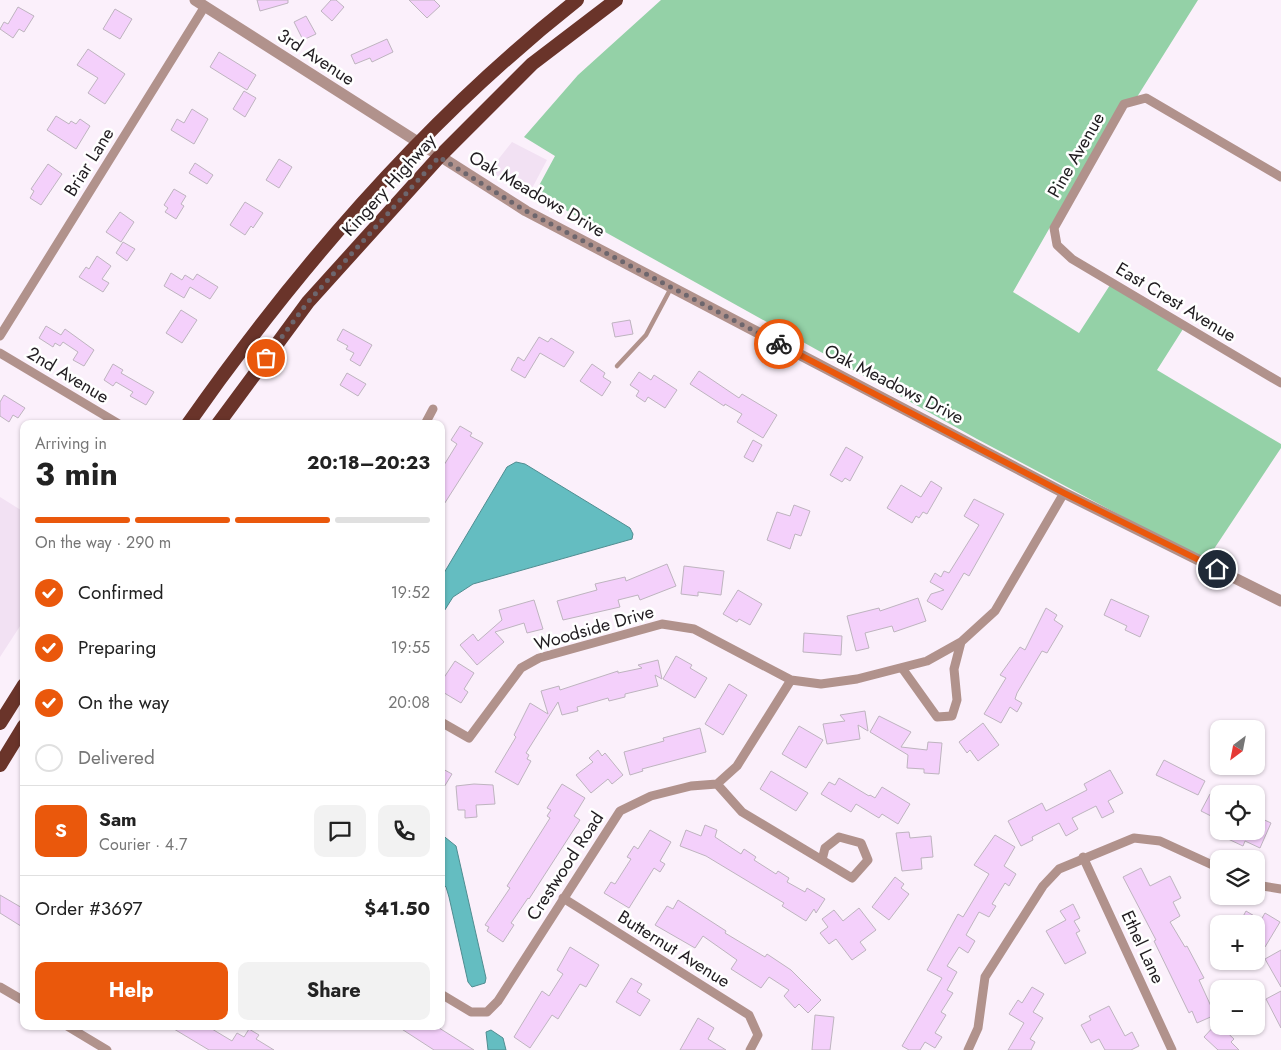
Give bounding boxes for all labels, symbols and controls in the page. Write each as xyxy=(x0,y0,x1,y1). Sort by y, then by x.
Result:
street label: 3rd Avenue xyxy=(272,22,360,92)
street label: Pine Avenue xyxy=(1041,107,1111,203)
street label: Briar Lane xyxy=(58,123,120,201)
street label: Kingery Highway xyxy=(336,128,442,242)
street label: Oak Meadows Drive xyxy=(464,144,610,244)
street label: East Crest Avenue xyxy=(1111,256,1241,348)
courier xyxy=(754,319,804,369)
icon: bike xyxy=(765,330,793,358)
pin xyxy=(245,337,287,379)
street label: Oak Meadows Drive xyxy=(820,338,968,430)
street label: 2nd Avenue xyxy=(22,340,114,410)
icon: bag xyxy=(252,344,280,372)
text: Arriving in xyxy=(35,432,107,455)
text: 20:18–20:23 xyxy=(307,449,430,476)
text: 3 min xyxy=(35,451,118,497)
text: On the way · 290 m xyxy=(35,531,171,554)
pin xyxy=(1196,548,1238,590)
icon: home xyxy=(1203,555,1231,583)
icon: check xyxy=(35,579,63,607)
text: Confirmed xyxy=(78,579,164,606)
text: 19:52 xyxy=(391,581,430,604)
street label: Woodside Drive xyxy=(531,599,657,657)
icon: check xyxy=(35,634,63,662)
text: Preparing xyxy=(78,634,156,661)
text: 19:55 xyxy=(391,636,430,659)
icon: check xyxy=(35,689,63,717)
text: On the way xyxy=(78,689,169,716)
text: 20:08 xyxy=(388,691,430,714)
north arrow xyxy=(1210,720,1265,775)
map controls xyxy=(1210,720,1265,1035)
text: Delivered xyxy=(78,744,155,771)
button: locate xyxy=(1210,785,1265,840)
button: chat xyxy=(314,805,366,857)
button: phone xyxy=(378,805,430,857)
text: Sam xyxy=(99,806,137,833)
street label: Crestwood Road xyxy=(520,806,610,926)
text: S xyxy=(55,817,67,844)
text: Courier · 4.7 xyxy=(99,833,187,856)
button: layers xyxy=(1210,850,1265,905)
text: Order #3697 xyxy=(35,895,143,922)
text: $41.50 xyxy=(364,895,430,922)
street label: Butternut Avenue xyxy=(613,904,735,994)
street label: Ethel Lane xyxy=(1115,906,1171,988)
button: + xyxy=(1210,915,1265,970)
button: Help xyxy=(35,962,228,1020)
button: Share xyxy=(238,962,430,1020)
button: − xyxy=(1210,980,1265,1035)

